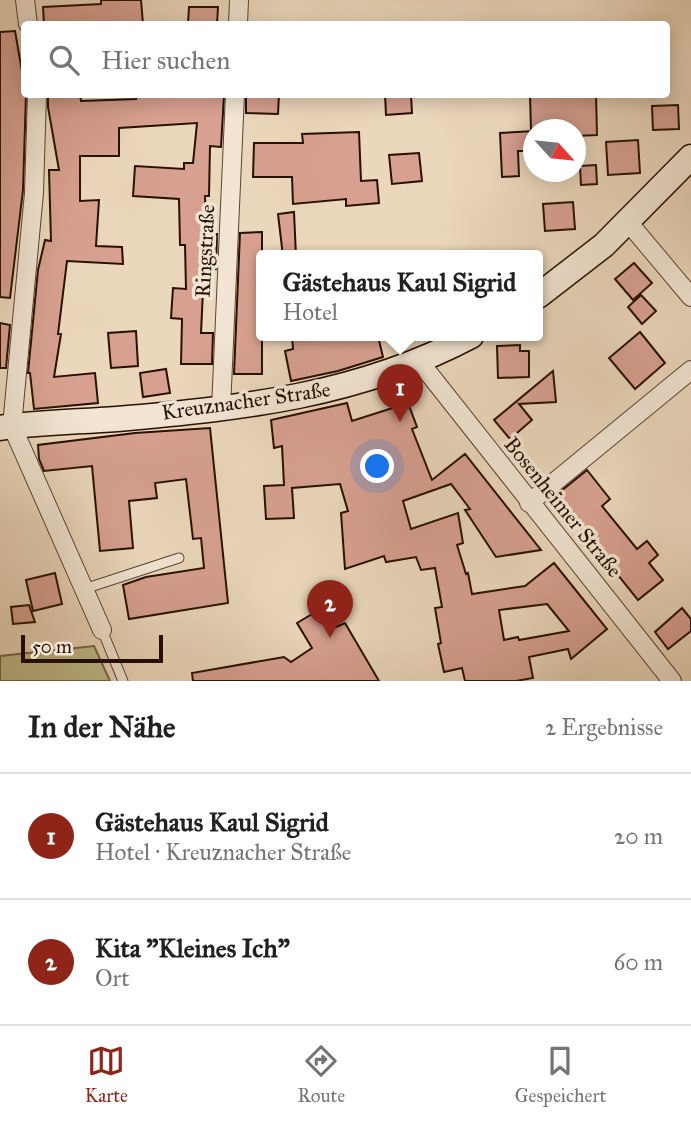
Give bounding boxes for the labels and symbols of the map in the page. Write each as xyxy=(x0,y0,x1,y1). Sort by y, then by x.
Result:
north arrow xyxy=(523,119,586,182)
street label: Ringstraße xyxy=(190,204,220,298)
pin: 1 xyxy=(377,364,423,422)
street label: Kreuznacher Straße xyxy=(160,376,332,426)
street label: Bosenheimer Straße xyxy=(498,432,628,583)
your location xyxy=(360,449,394,483)
pin: 2 xyxy=(307,580,353,638)
scale bar xyxy=(21,632,163,664)

